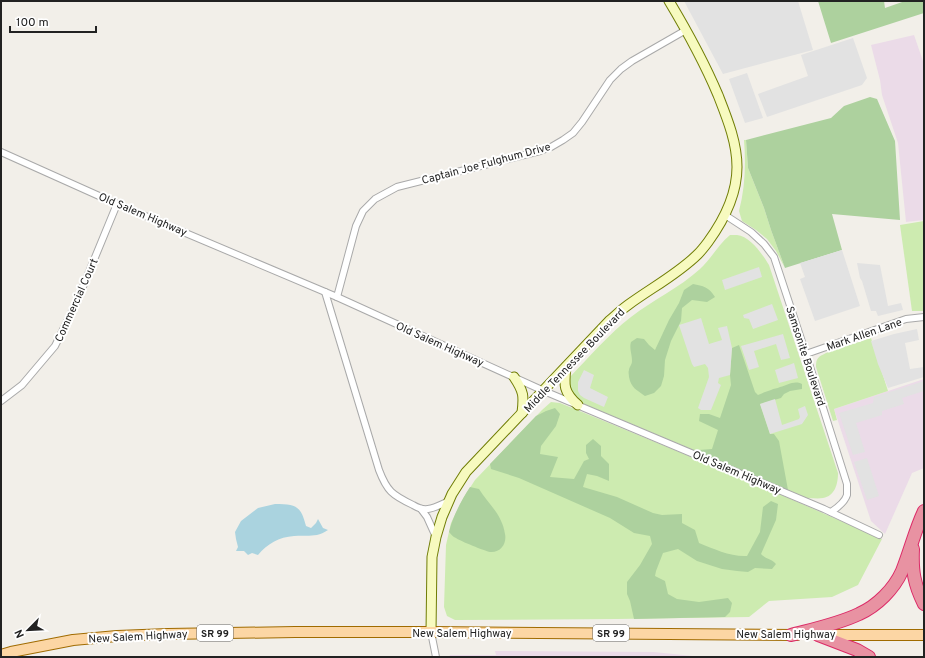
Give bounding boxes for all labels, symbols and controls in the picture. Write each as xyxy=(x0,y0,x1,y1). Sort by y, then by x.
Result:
scale bar xyxy=(10,8,96,34)
text: 100 m xyxy=(16,15,49,31)
street label: Captain Joe Fulghum Drive xyxy=(420,140,552,188)
street label: Old Salem Highway xyxy=(96,190,189,240)
street label: Commercial Court xyxy=(52,256,102,344)
street label: Samsonite Boulevard xyxy=(782,305,828,408)
street label: Middle Tennessee Boulevard xyxy=(521,306,628,416)
street label: Mark Allen Lane xyxy=(825,315,904,354)
street label: Old Salem Highway xyxy=(393,319,486,371)
street label: Old Salem Highway xyxy=(690,448,783,498)
north arrow xyxy=(8,610,48,650)
road number: SR 99 xyxy=(197,625,233,641)
road number: SR 99 xyxy=(593,625,629,641)
text: N xyxy=(12,627,28,640)
street label: New Salem Highway xyxy=(88,627,188,647)
street label: New Salem Highway xyxy=(412,627,512,641)
street label: New Salem Highway xyxy=(736,628,836,642)

